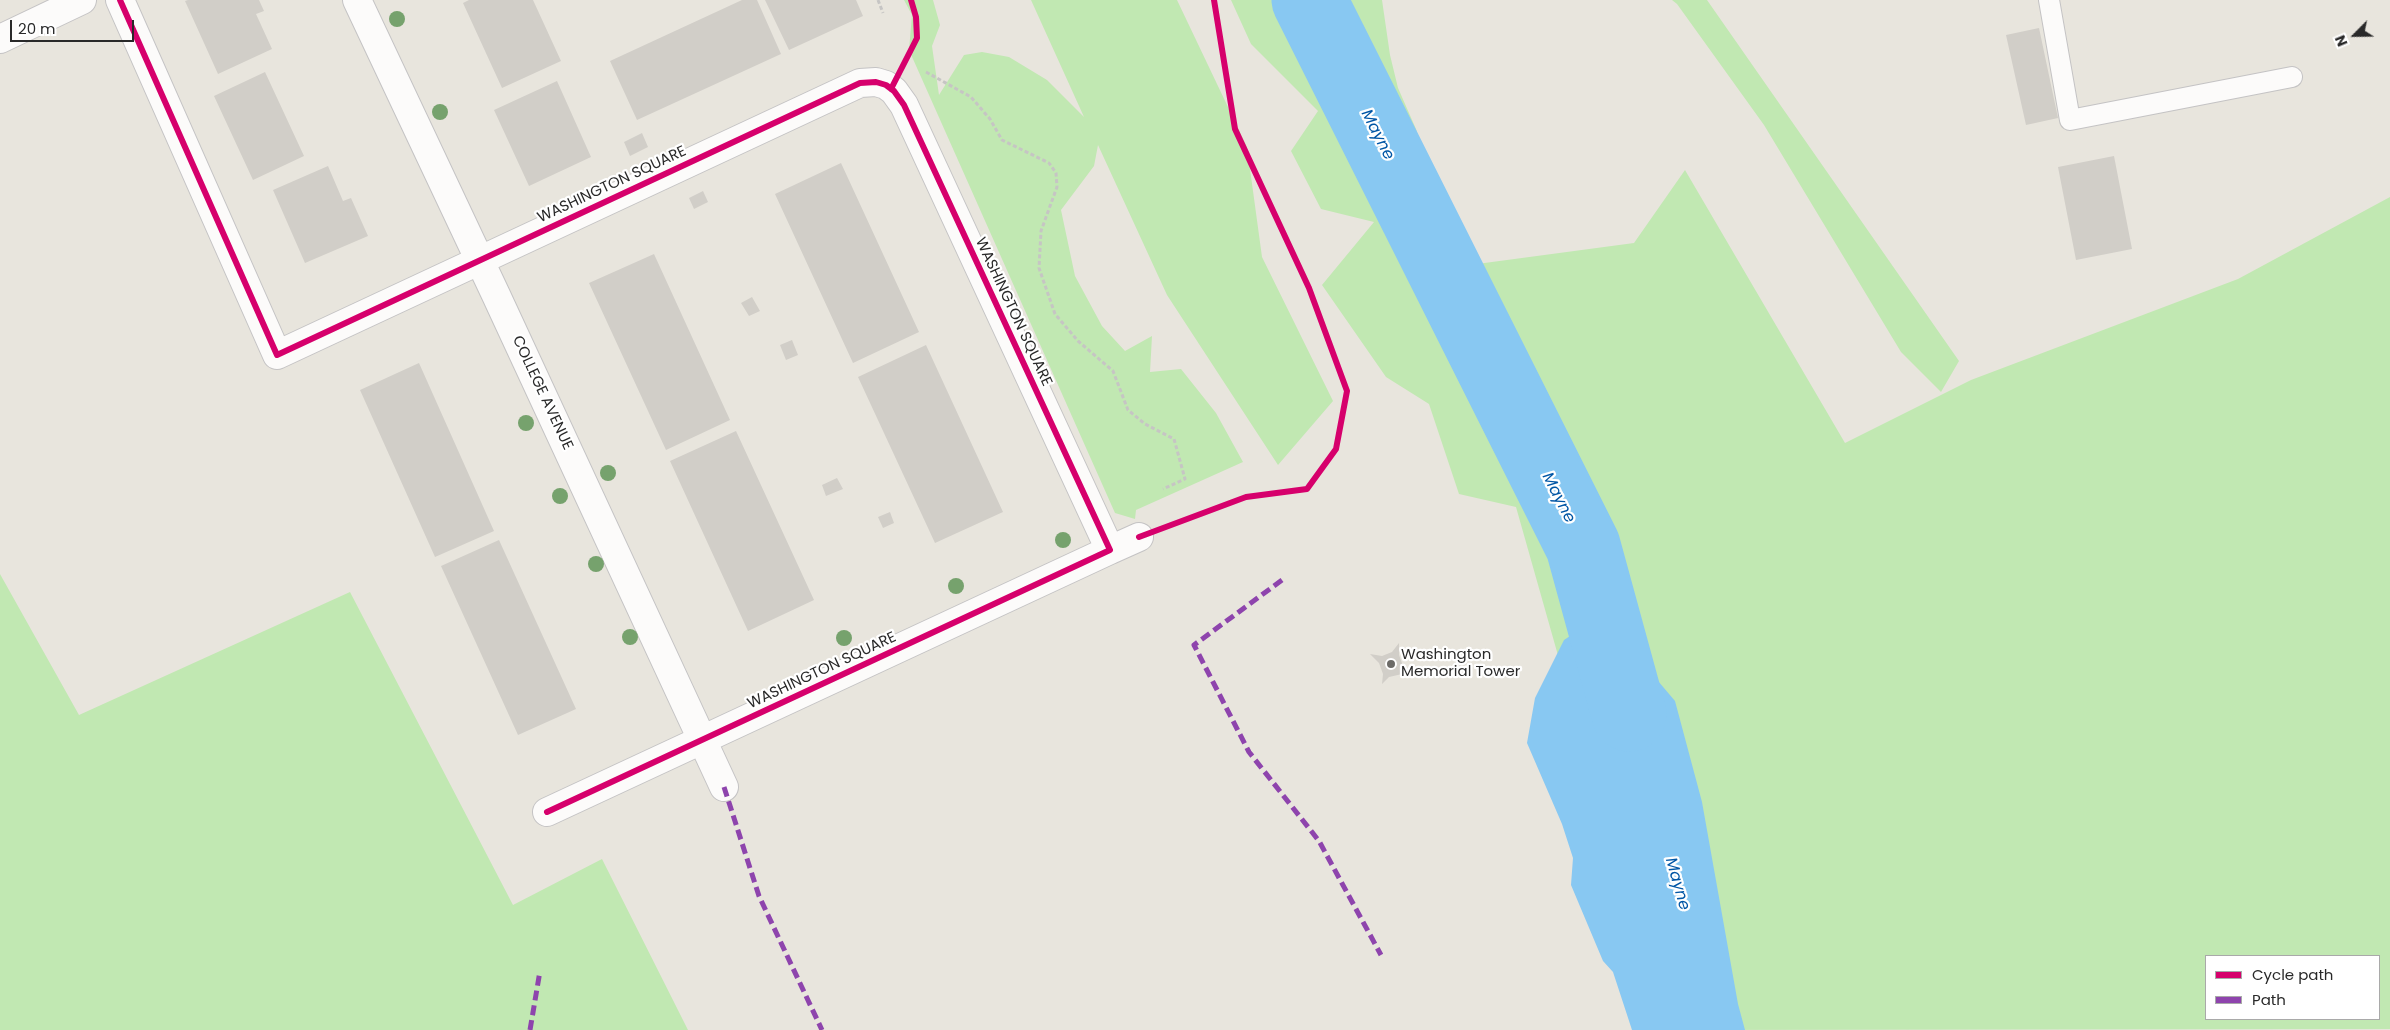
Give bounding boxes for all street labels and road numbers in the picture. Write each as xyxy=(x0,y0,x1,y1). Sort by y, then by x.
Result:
street label: WASHINGTON SQUARE xyxy=(535,143,689,227)
street label: WASHINGTON SQUARE xyxy=(971,235,1055,389)
street label: COLLEGE AVENUE xyxy=(508,333,576,453)
street label: WASHINGTON SQUARE xyxy=(745,629,899,713)

